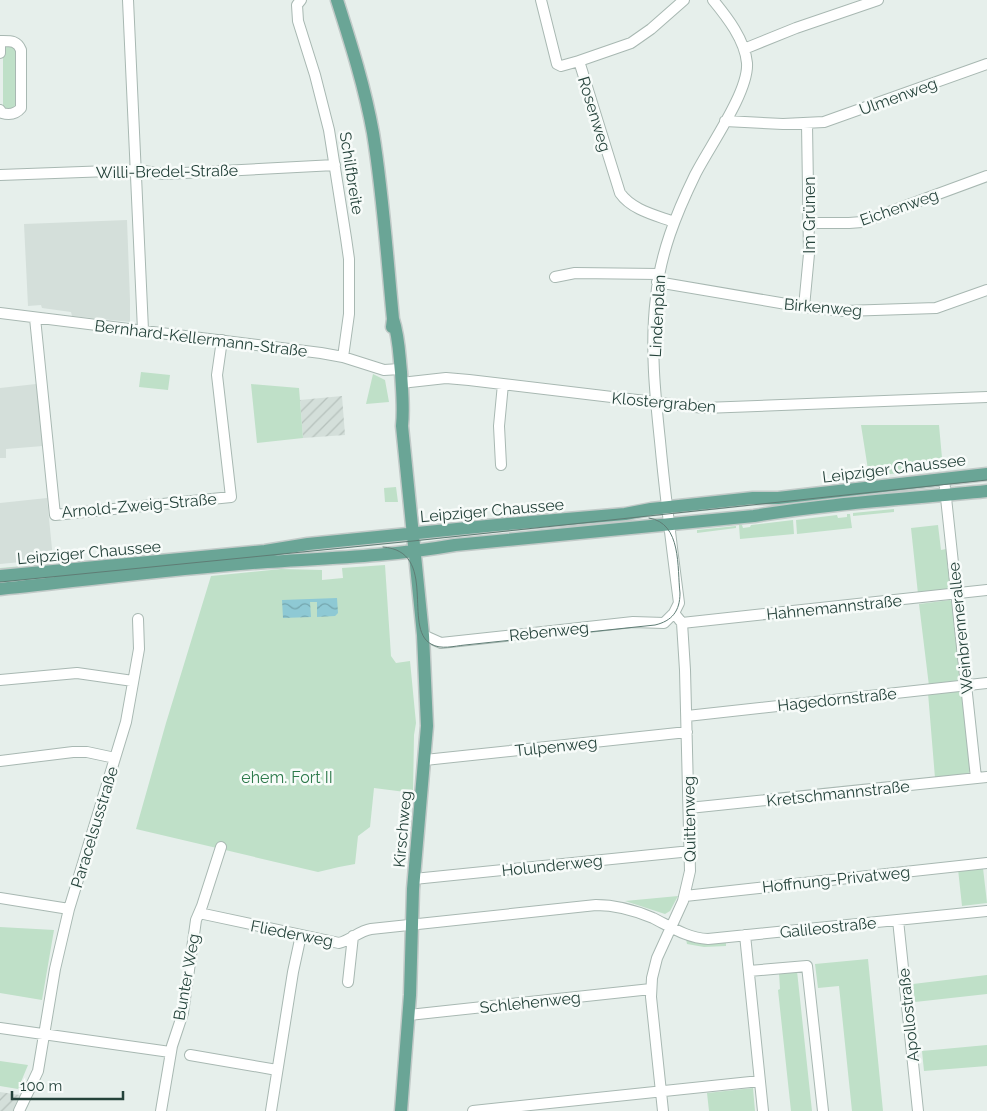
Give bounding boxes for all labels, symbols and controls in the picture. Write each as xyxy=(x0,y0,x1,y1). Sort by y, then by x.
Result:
street label: Rosenweg xyxy=(574,74,615,154)
street label: Ulmenweg xyxy=(857,74,940,119)
street label: Schilfbreite xyxy=(336,130,367,216)
street label: Willi-Bredel-Straße xyxy=(96,161,238,182)
street label: Im Grünen xyxy=(800,176,819,254)
street label: Eichenweg xyxy=(857,185,941,230)
street label: Lindenplan xyxy=(646,274,669,358)
street label: Birkenweg xyxy=(783,295,863,320)
street label: Bernhard-Kellermann-Straße xyxy=(93,316,308,361)
street label: Klostergraben xyxy=(611,388,717,417)
street label: Leipziger Chaussee xyxy=(821,450,967,487)
street label: Arnold-Zweig-Straße xyxy=(61,489,217,522)
street label: Leipziger Chaussee xyxy=(419,495,565,526)
street label: Leipziger Chaussee xyxy=(16,537,162,568)
street label: Weinbrennerallee xyxy=(944,561,977,695)
street label: Hahnemannstraße xyxy=(765,591,903,624)
street label: Rebenweg xyxy=(508,618,590,645)
street label: Hagedornstraße xyxy=(777,684,898,715)
street label: Tulpenweg xyxy=(514,733,598,760)
street label: Paracelsusstraße xyxy=(67,764,122,890)
park label: ehem. Fort II xyxy=(241,768,333,787)
street label: Quittenweg xyxy=(679,776,700,862)
street label: Kretschmannstraße xyxy=(766,777,911,810)
street label: Kirschweg xyxy=(390,790,415,868)
street label: Holunderweg xyxy=(501,851,603,880)
street label: Hoffnung-Privatweg xyxy=(761,862,911,897)
street label: Galileostraße xyxy=(779,913,877,942)
street label: Fliederweg xyxy=(249,916,335,951)
street label: Bunter Weg xyxy=(170,932,203,1022)
street label: Apollostraße xyxy=(894,967,923,1063)
street label: Schlehenweg xyxy=(479,988,581,1017)
scale bar xyxy=(12,1068,124,1100)
text: 100 m xyxy=(20,1077,62,1095)

